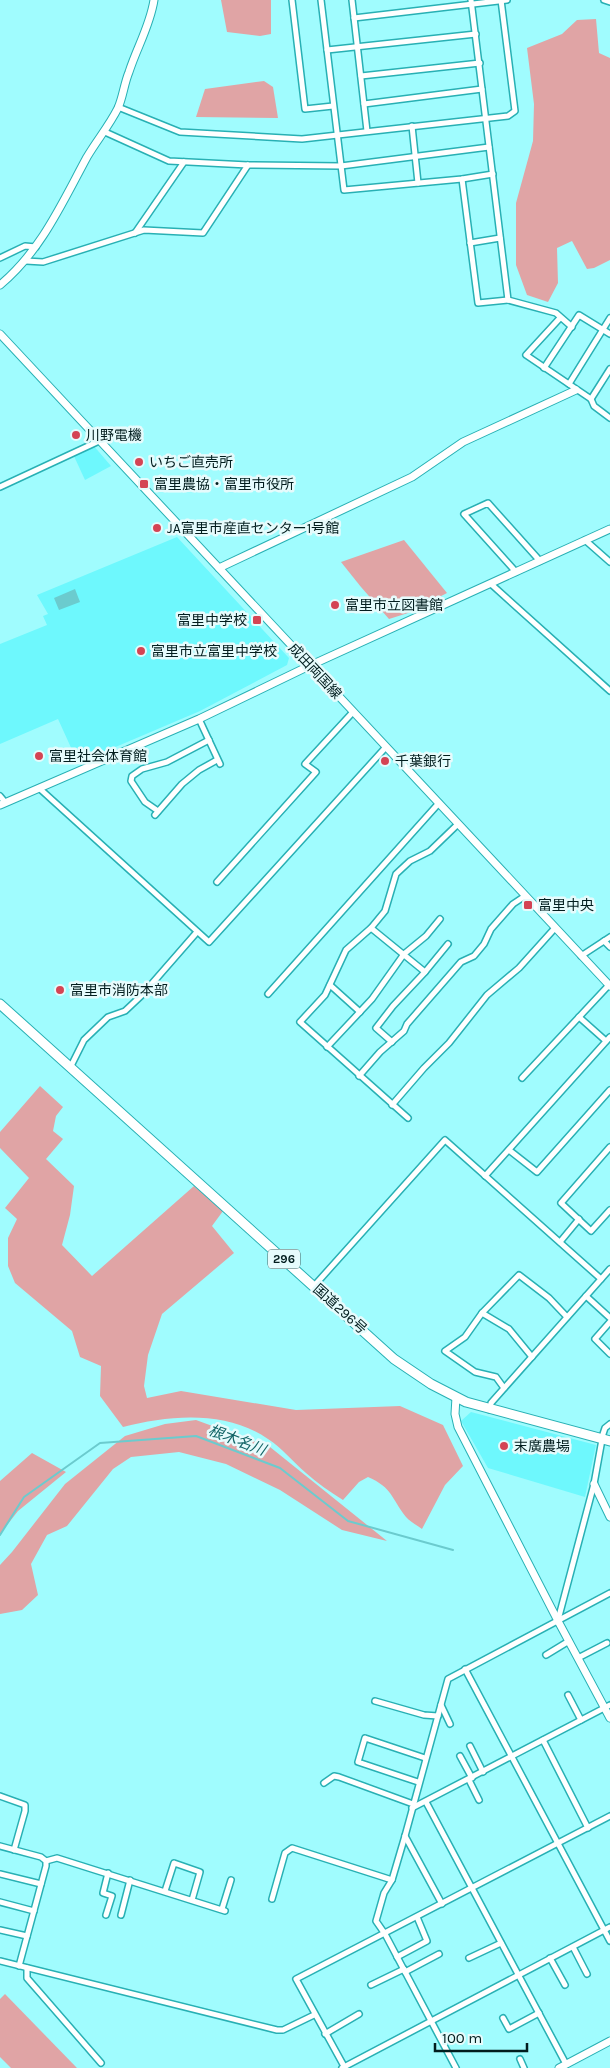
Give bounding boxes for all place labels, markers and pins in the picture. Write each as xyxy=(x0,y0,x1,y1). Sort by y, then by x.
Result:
place label: 川野電機 xyxy=(86,427,142,444)
marker: 川野電機 xyxy=(70,429,82,441)
place label: いちご直売所 xyxy=(149,454,233,471)
marker: いちご直売所 xyxy=(133,456,145,468)
place label: 富里農協・富里市役所 xyxy=(154,476,294,493)
marker: 富里農協・富里市役所 xyxy=(138,478,150,490)
place label: JA富里市産直センター1号館 xyxy=(167,520,339,537)
marker: JA富里市産直センター1号館 xyxy=(151,522,163,534)
place label: 富里市立図書館 xyxy=(345,597,443,614)
marker: 富里市立図書館 xyxy=(329,599,341,611)
place label: 富里中学校 xyxy=(177,612,247,629)
marker: 富里中学校 xyxy=(251,614,263,626)
place label: 富里市立富里中学校 xyxy=(151,643,277,660)
marker: 富里市立富里中学校 xyxy=(135,645,147,657)
place label: 富里社会体育館 xyxy=(49,748,147,765)
marker: 富里社会体育館 xyxy=(33,750,45,762)
place label: 千葉銀行 xyxy=(395,753,451,770)
marker: 千葉銀行 xyxy=(379,755,391,767)
place label: 富里中央 xyxy=(538,897,594,914)
marker: 富里中央 xyxy=(522,899,534,911)
place label: 富里市消防本部 xyxy=(70,982,168,999)
marker: 富里市消防本部 xyxy=(54,984,66,996)
place label: 末廣農場 xyxy=(514,1438,570,1455)
marker: 末廣農場 xyxy=(498,1440,510,1452)

